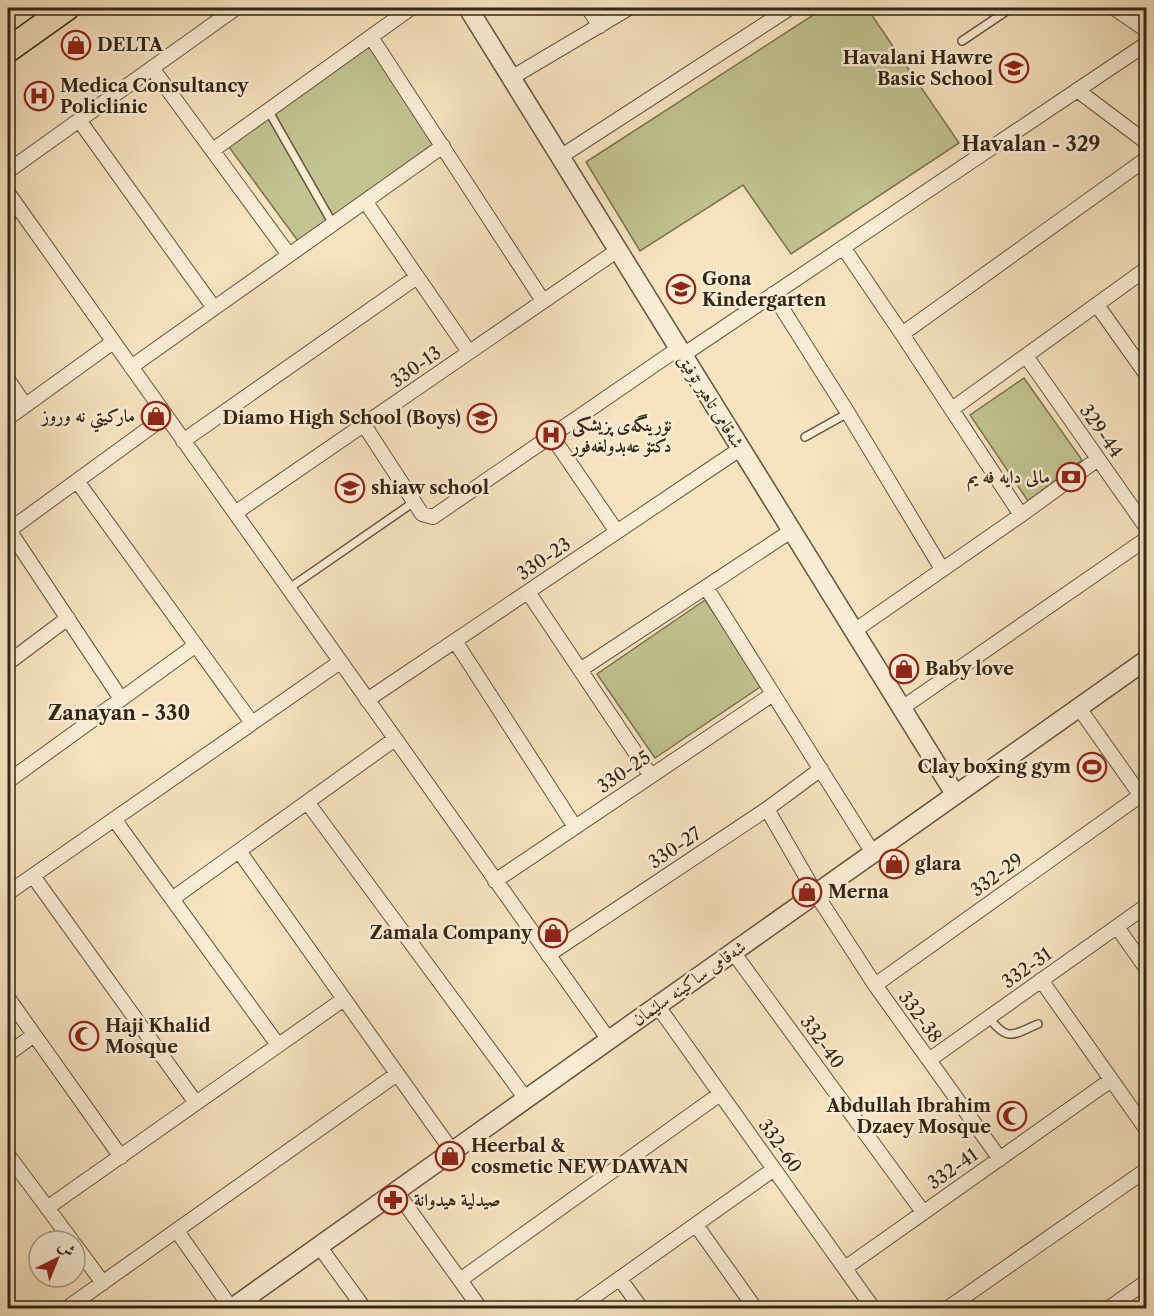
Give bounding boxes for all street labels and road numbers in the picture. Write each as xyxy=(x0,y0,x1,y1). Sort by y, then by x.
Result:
street label: 330-13 xyxy=(386,342,446,392)
street label: شەقامی تاهیر تۆفیق xyxy=(673,350,749,452)
street label: 329-44 xyxy=(1075,400,1127,462)
street label: 330-23 xyxy=(513,533,575,585)
street label: 330-25 xyxy=(593,746,655,798)
street label: 330-27 xyxy=(645,822,706,874)
street label: 332-29 xyxy=(967,849,1027,901)
street label: شەقامی ساکینە سلێمان xyxy=(628,935,750,1031)
street label: 332-31 xyxy=(998,943,1057,993)
street label: 332-38 xyxy=(894,987,946,1047)
street label: 332-40 xyxy=(795,1011,849,1073)
street label: 332-60 xyxy=(754,1115,806,1177)
street label: 332-41 xyxy=(924,1144,983,1194)

